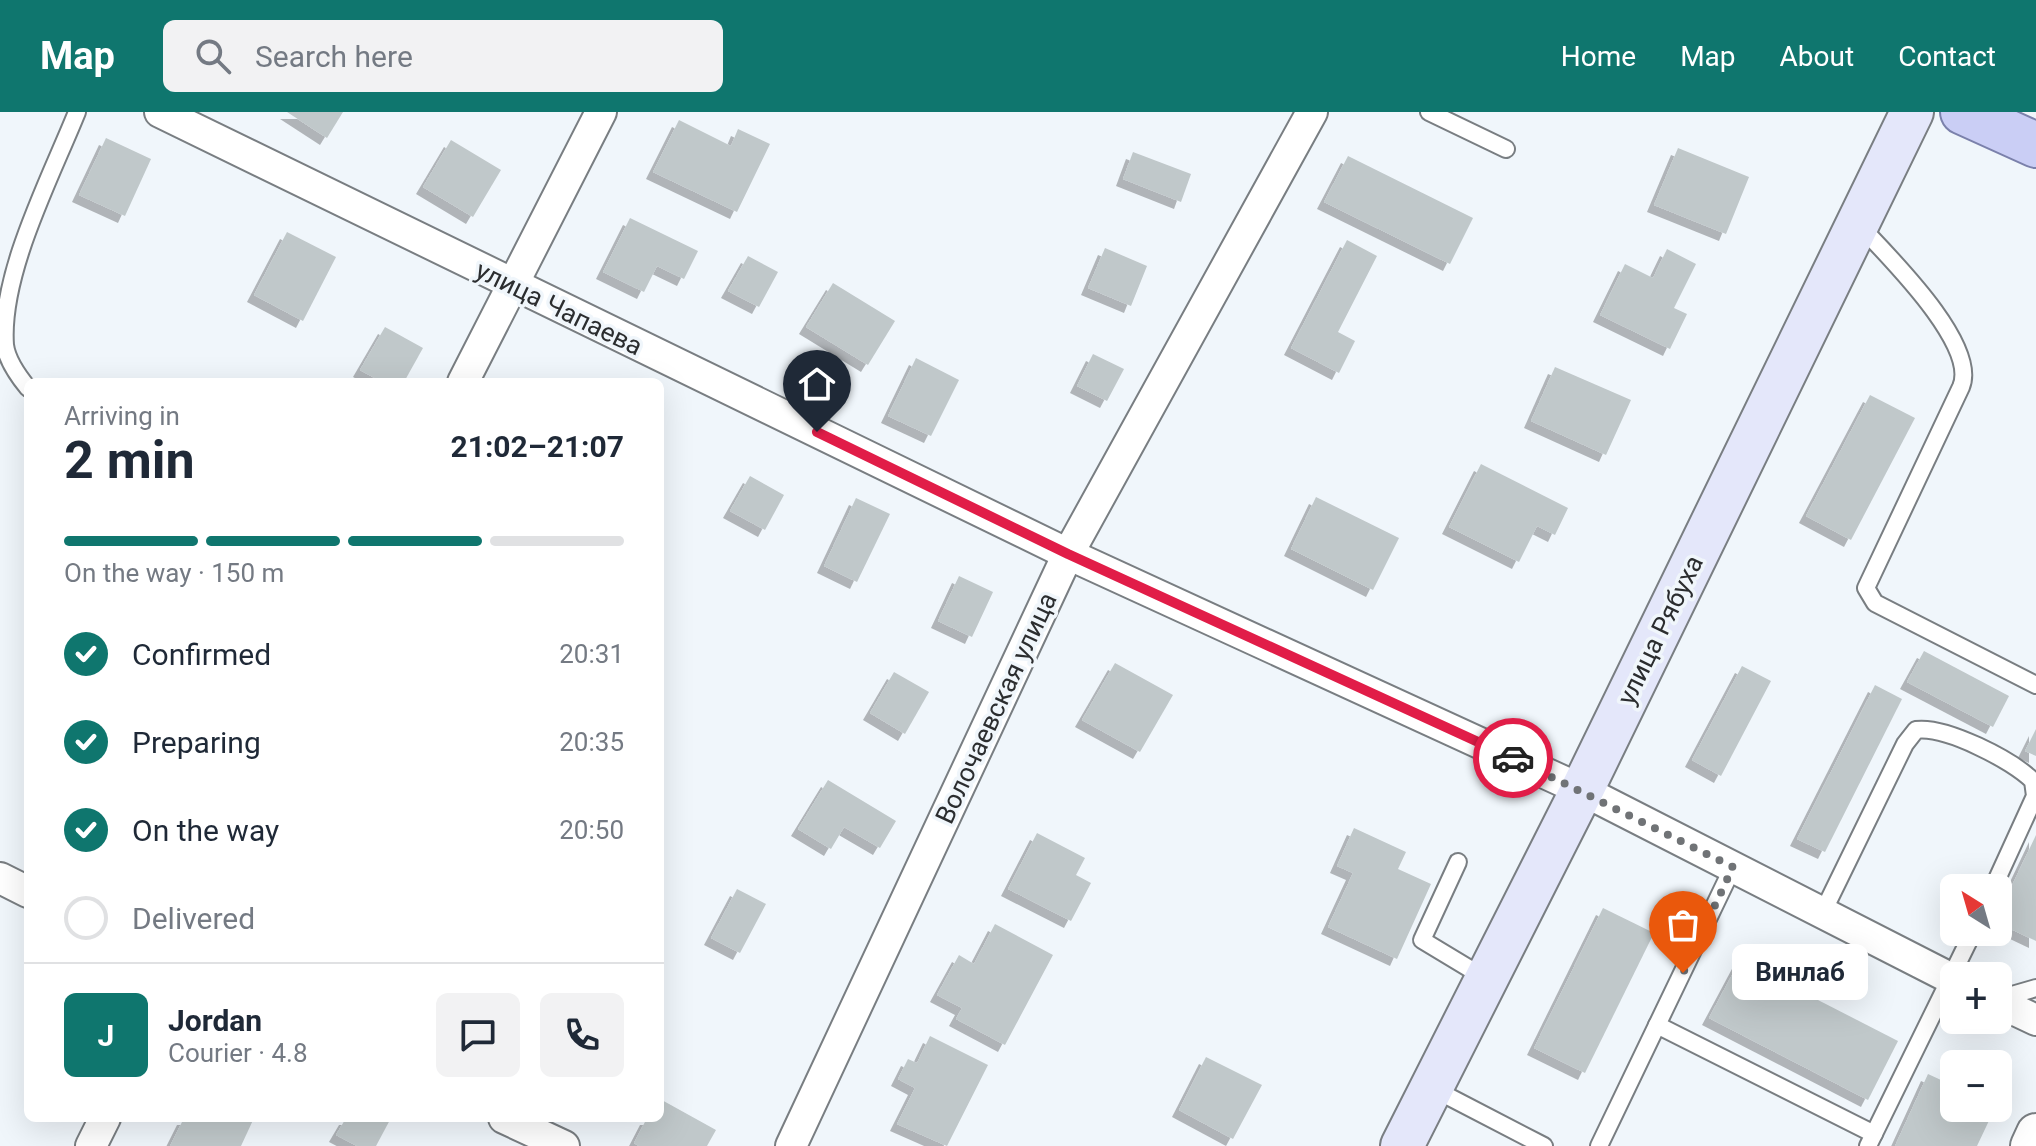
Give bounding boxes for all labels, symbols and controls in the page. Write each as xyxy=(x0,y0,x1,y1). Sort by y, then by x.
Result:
search box xyxy=(163,20,723,92)
text: Map xyxy=(40,34,115,78)
icon: search xyxy=(191,34,235,78)
text: Search here xyxy=(255,39,413,74)
text: Home xyxy=(1561,40,1636,73)
text: Map xyxy=(1680,40,1736,73)
text: About xyxy=(1780,40,1854,73)
text: Contact xyxy=(1898,40,1996,73)
street label: улица Чапаева xyxy=(471,255,647,361)
pin xyxy=(783,350,851,432)
icon: home xyxy=(795,362,839,406)
text: Arriving in xyxy=(64,401,180,431)
text: 21:02–21:07 xyxy=(450,429,624,464)
text: 2 min xyxy=(64,430,195,491)
street label: улица Рябуха xyxy=(1611,551,1709,709)
text: On the way · 150 m xyxy=(64,558,284,588)
street label: Волочаевская улица xyxy=(929,588,1063,828)
icon: check xyxy=(64,632,108,676)
text: Confirmed xyxy=(132,637,271,672)
text: 20:31 xyxy=(559,639,624,669)
courier xyxy=(1473,718,1553,798)
icon: check xyxy=(64,720,108,764)
text: Preparing xyxy=(132,725,261,760)
text: 20:35 xyxy=(559,727,624,757)
icon: car xyxy=(1491,736,1535,780)
icon: check xyxy=(64,808,108,852)
text: On the way xyxy=(132,813,279,848)
text: 20:50 xyxy=(559,815,624,845)
north arrow xyxy=(1940,874,2012,946)
map controls xyxy=(1940,874,2012,1122)
pin xyxy=(1649,891,1717,973)
text: Delivered xyxy=(132,901,255,936)
icon: bag xyxy=(1661,903,1705,947)
callout: Винлаб xyxy=(1731,945,1867,1001)
text: Винлаб xyxy=(1755,957,1845,987)
button: + xyxy=(1940,962,2012,1034)
button: chat xyxy=(436,993,520,1077)
button: phone xyxy=(540,993,624,1077)
text: Jordan xyxy=(168,1003,262,1038)
text: J xyxy=(98,1018,114,1053)
text: Courier · 4.8 xyxy=(168,1038,308,1068)
button: − xyxy=(1940,1050,2012,1122)

